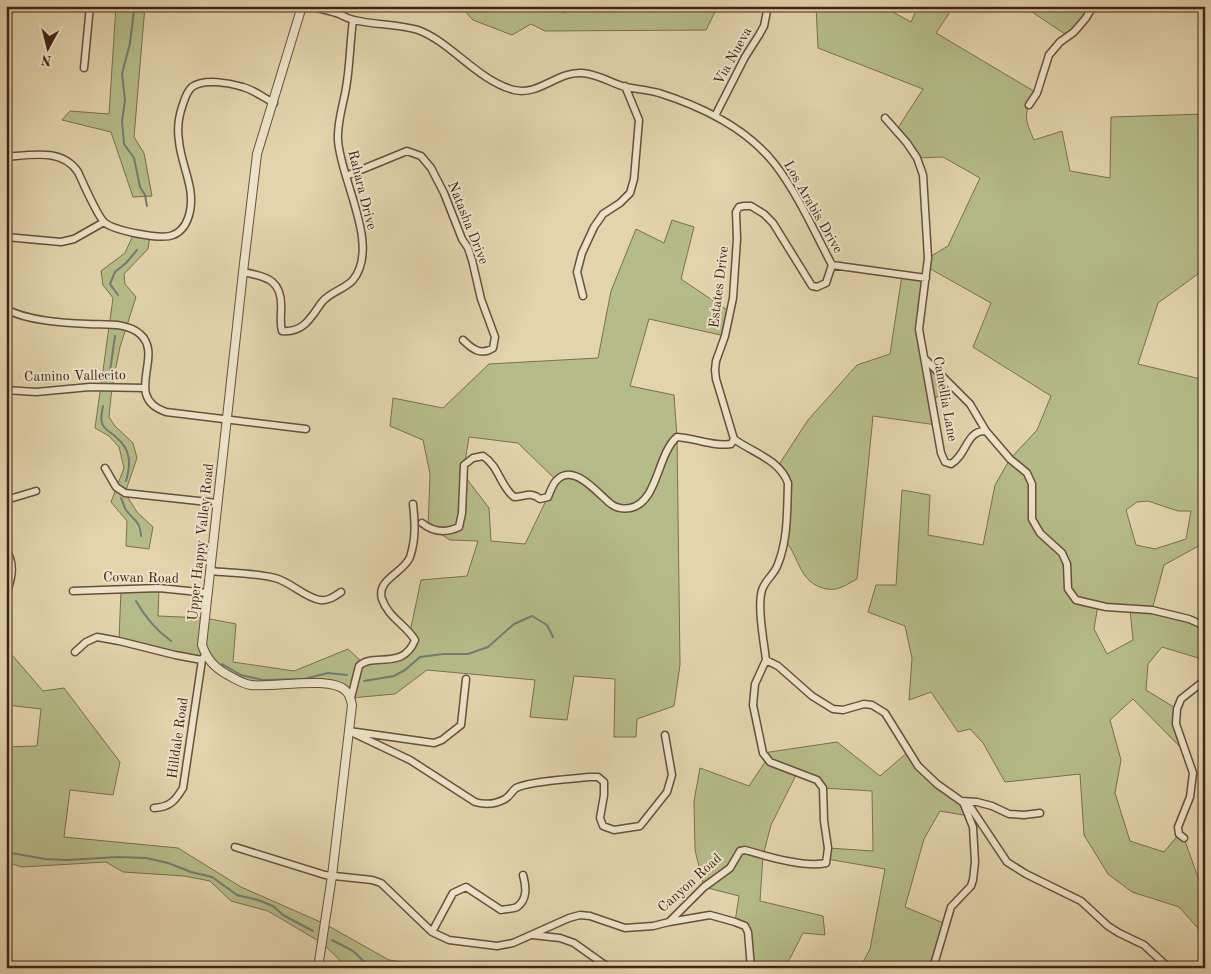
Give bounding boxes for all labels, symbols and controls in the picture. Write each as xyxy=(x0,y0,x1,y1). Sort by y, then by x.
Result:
north arrow xyxy=(22,22,72,72)
street label: Via Nueva xyxy=(712,25,755,87)
text: N xyxy=(40,52,53,68)
street label: Rahara Drive xyxy=(345,149,379,231)
street label: Los Arabis Drive xyxy=(781,158,845,256)
street label: Natasha Drive xyxy=(445,180,491,266)
street label: Estates Drive xyxy=(707,245,731,329)
street label: Camellia Lane xyxy=(931,355,959,443)
street label: Camino Vallecito xyxy=(24,368,126,384)
street label: Upper Happy Valley Road xyxy=(186,462,216,622)
street label: Cowan Road xyxy=(103,570,179,586)
street label: Hilldale Road xyxy=(165,696,191,780)
street label: Canyon Road xyxy=(656,851,724,915)

